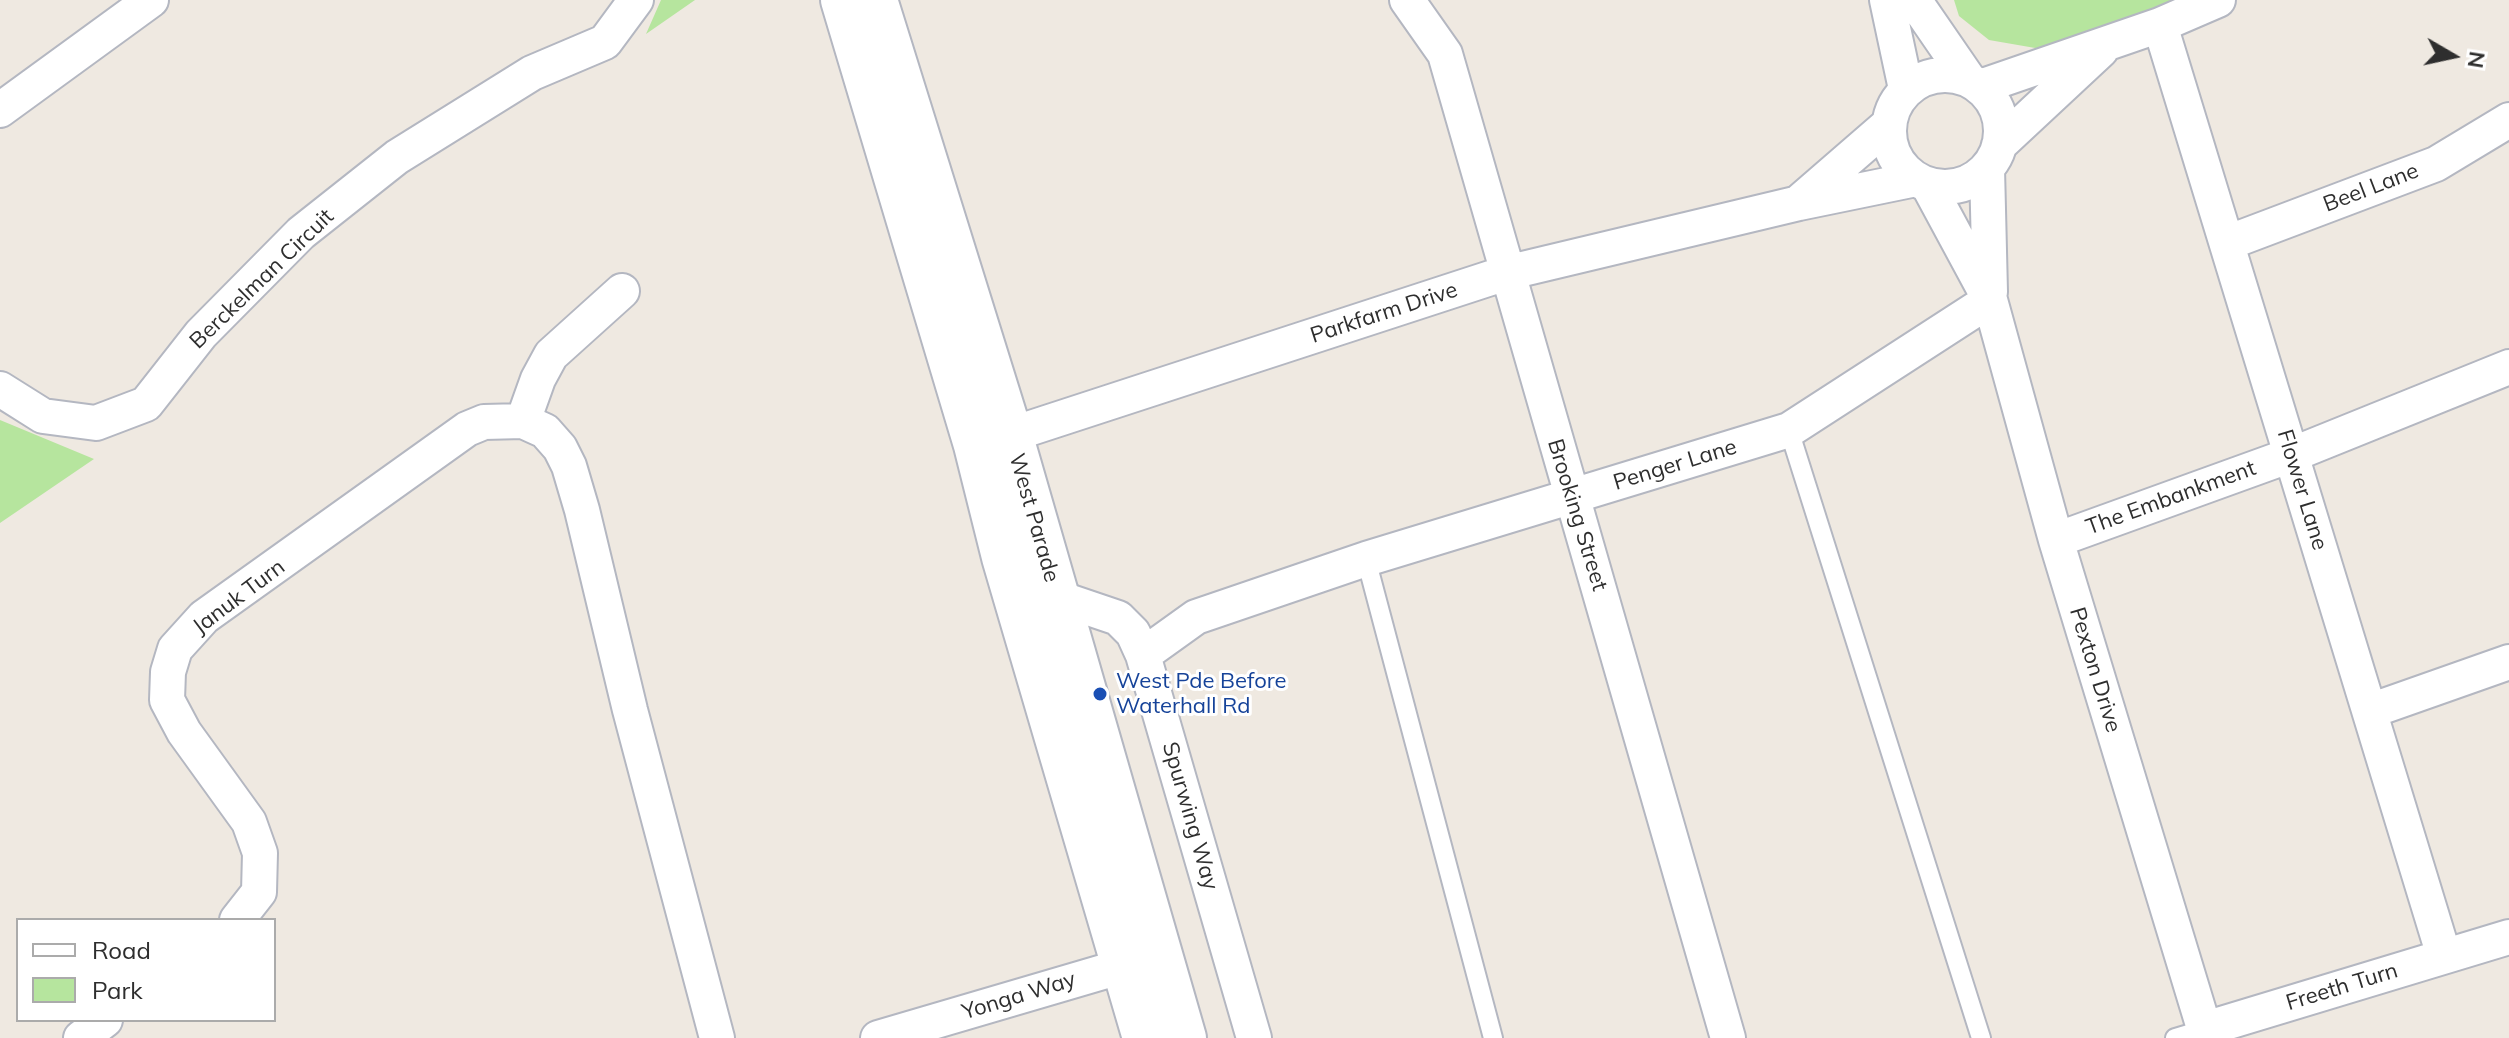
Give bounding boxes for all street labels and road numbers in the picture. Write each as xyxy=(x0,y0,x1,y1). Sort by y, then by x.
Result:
street label: Beel Lane xyxy=(2320,158,2422,218)
street label: Berckelman Circuit xyxy=(185,204,339,354)
street label: Parkfarm Drive xyxy=(1307,277,1461,349)
street label: Flower Lane xyxy=(2271,427,2333,553)
street label: Penger Lane xyxy=(1610,434,1740,496)
street label: Brooking Street xyxy=(1541,436,1613,594)
street label: West Parade xyxy=(1003,451,1065,585)
street label: The Embankment xyxy=(2083,455,2259,541)
street label: Januk Turn xyxy=(188,554,290,640)
street label: Pexton Drive xyxy=(2063,604,2127,736)
street label: Spurwing Way xyxy=(1156,739,1224,893)
street label: Freeth Turn xyxy=(2283,957,2401,1017)
street label: Yonga Way xyxy=(959,966,1079,1026)

